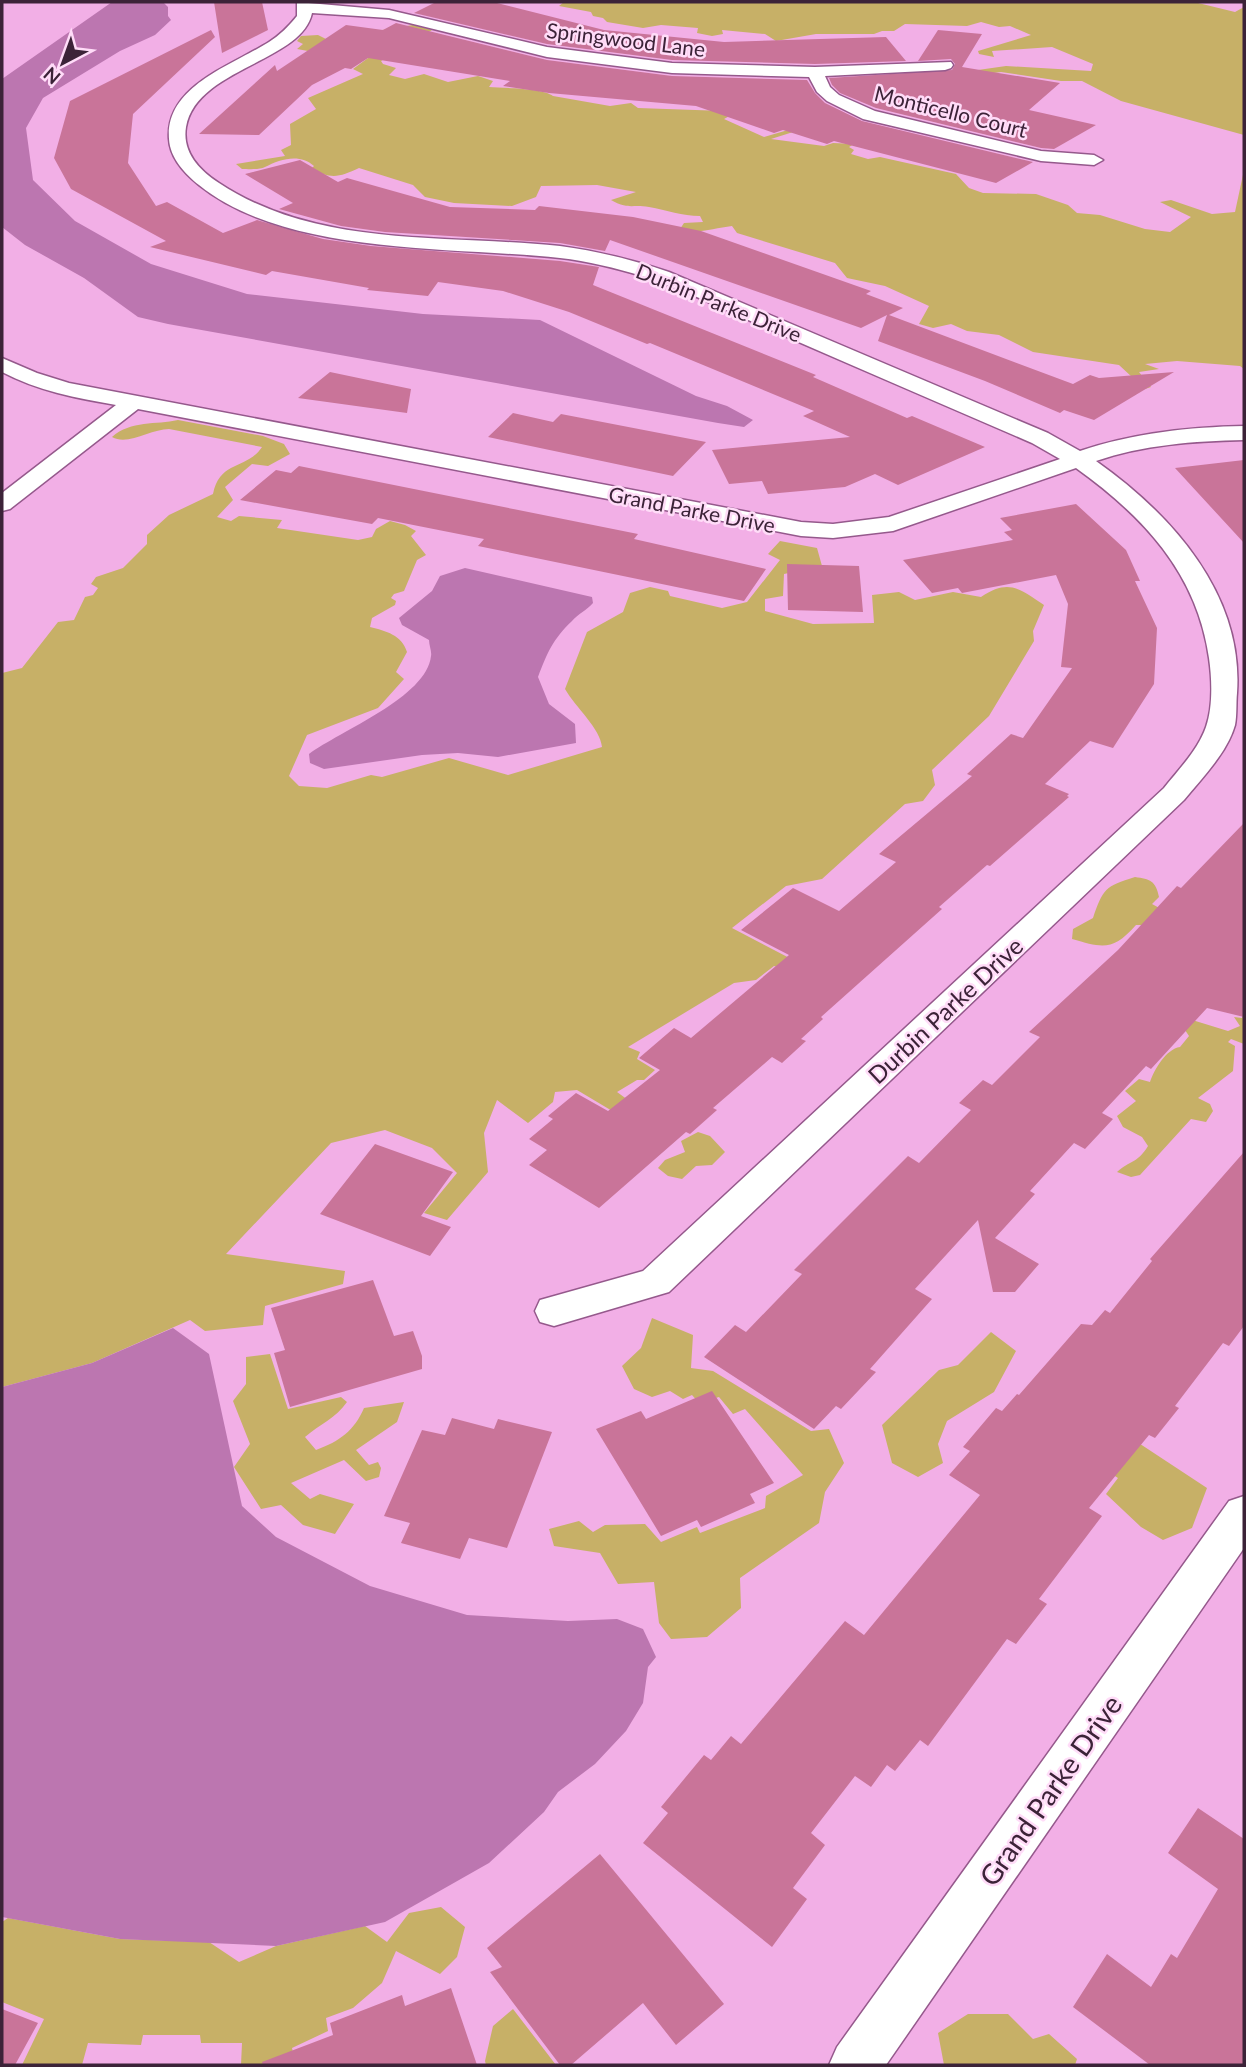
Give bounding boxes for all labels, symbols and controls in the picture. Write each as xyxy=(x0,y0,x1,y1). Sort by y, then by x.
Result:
street label: Springwood Lane xyxy=(545,17,707,61)
north arrow xyxy=(28,28,98,98)
text: N xyxy=(38,63,65,90)
street label: Monticello Court xyxy=(872,80,1030,142)
street label: Durbin Parke Drive xyxy=(633,257,805,347)
street label: Grand Parke Drive xyxy=(607,481,777,537)
street label: Durbin Parke Drive xyxy=(862,931,1028,1089)
street label: Grand Parke Drive xyxy=(971,1688,1129,1892)

